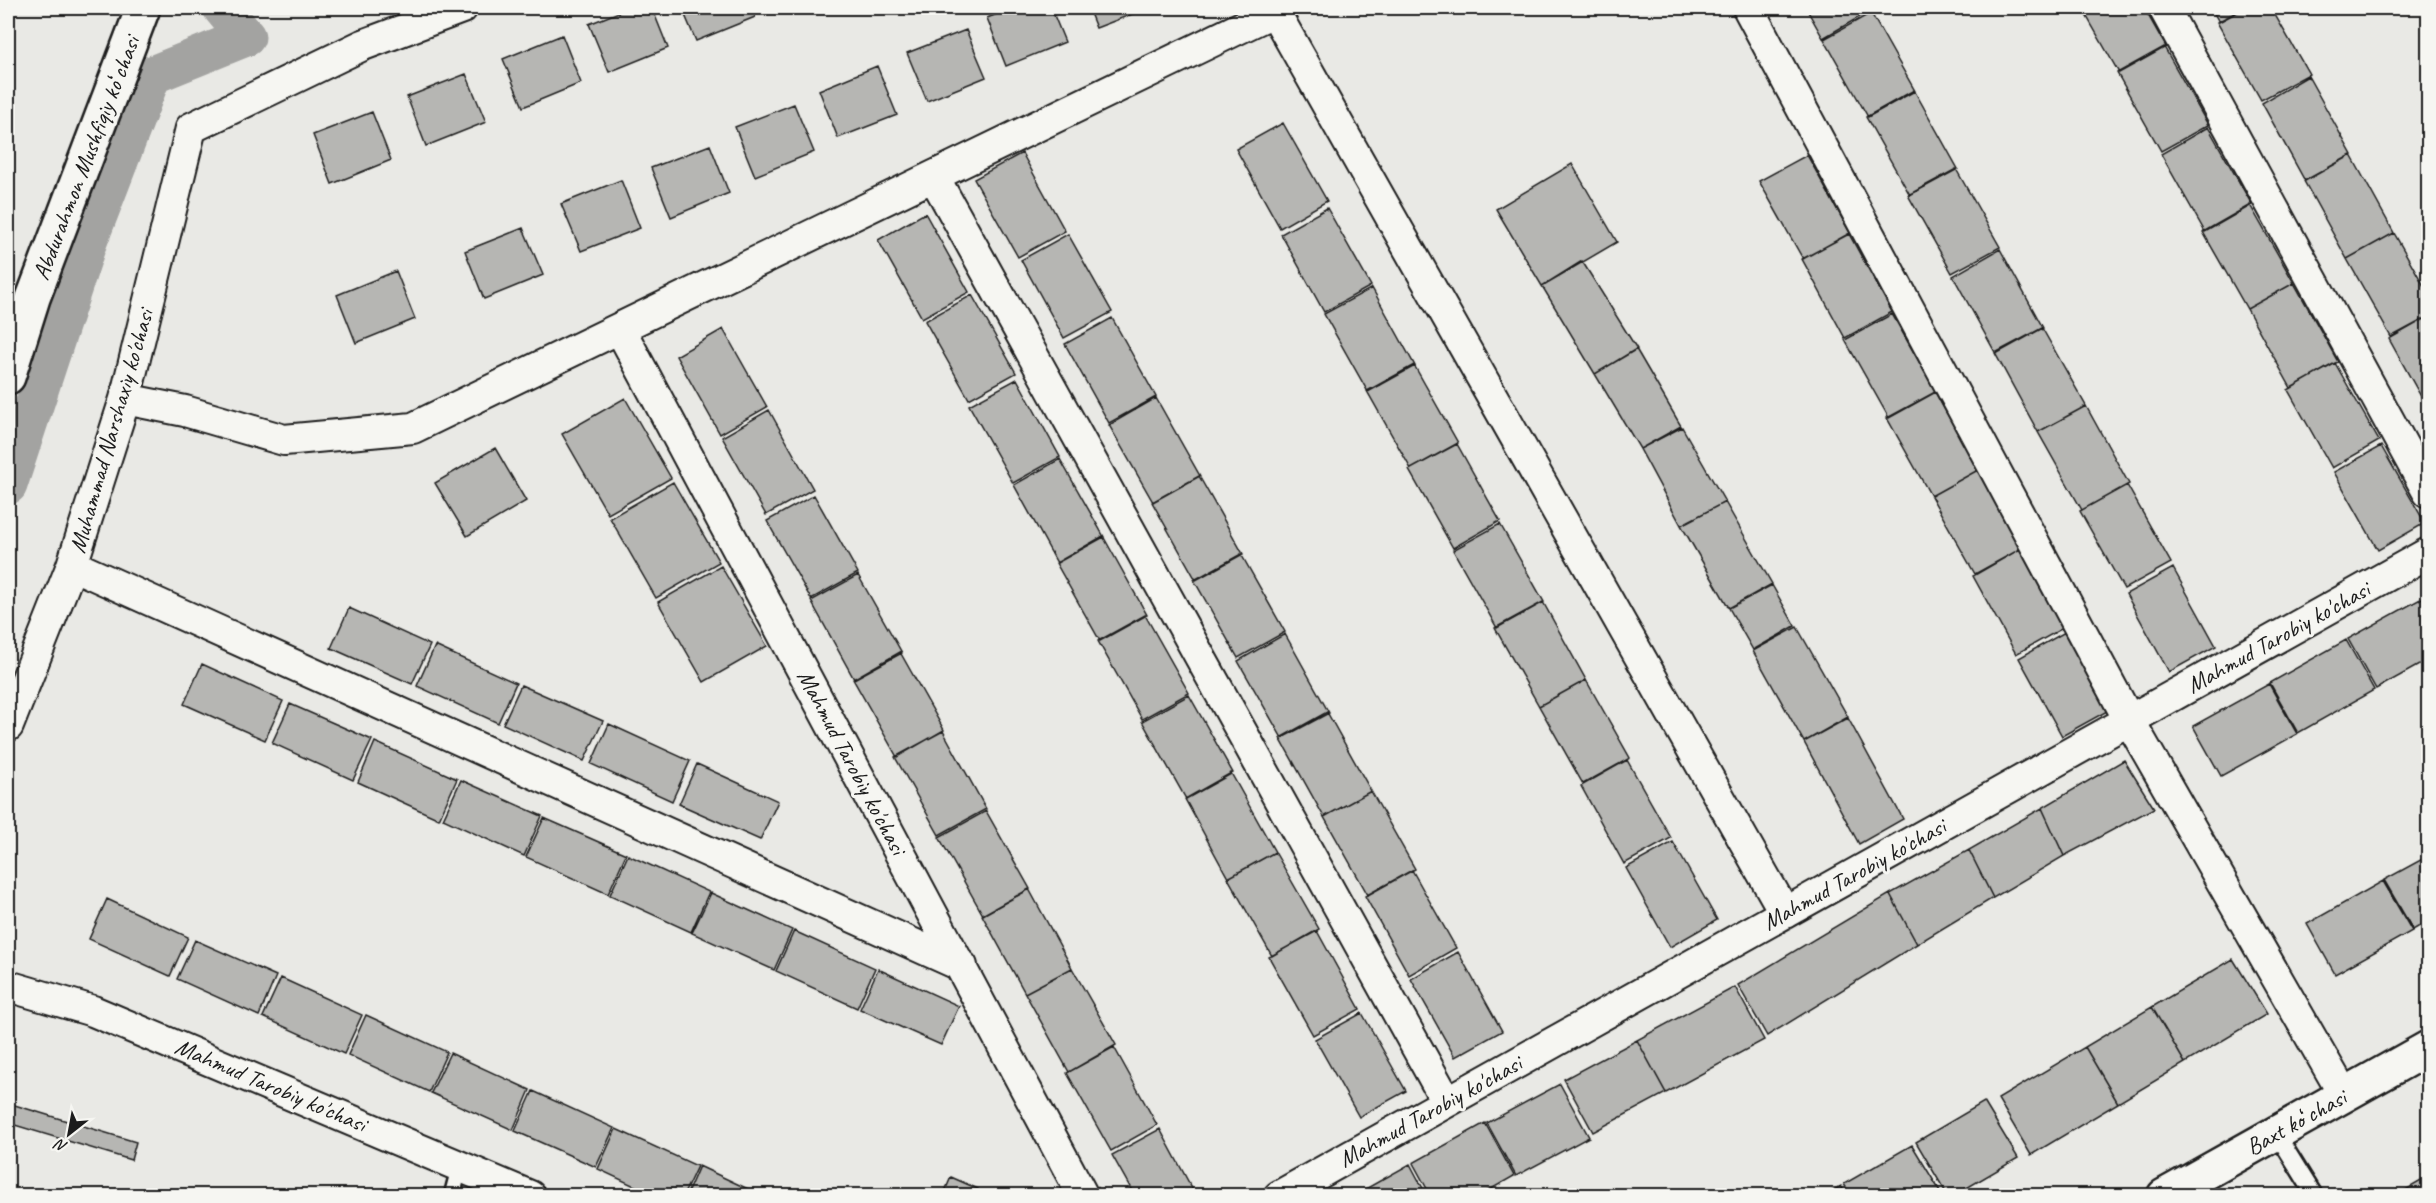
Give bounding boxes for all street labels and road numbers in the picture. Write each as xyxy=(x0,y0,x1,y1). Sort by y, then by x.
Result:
street label: Abdurahmon Mushfiqiy koʻchasi xyxy=(26,30,147,284)
street label: Muhammad Narshaxiy ko'chasi xyxy=(62,303,161,556)
street label: Mahmud Tarobiy ko'chasi xyxy=(2181,573,2377,700)
street label: Mahmud Tarobiy ko'chasi xyxy=(791,665,914,862)
street label: Mahmud Tarobiy ko'chasi xyxy=(1757,810,1953,937)
street label: Mahmud Tarobiy ko'chasi xyxy=(171,1031,373,1140)
street label: Mahmud Tarobiy ko'chasi xyxy=(1333,1047,1529,1174)
street label: Baxt koʻchasi xyxy=(2241,1081,2354,1162)

